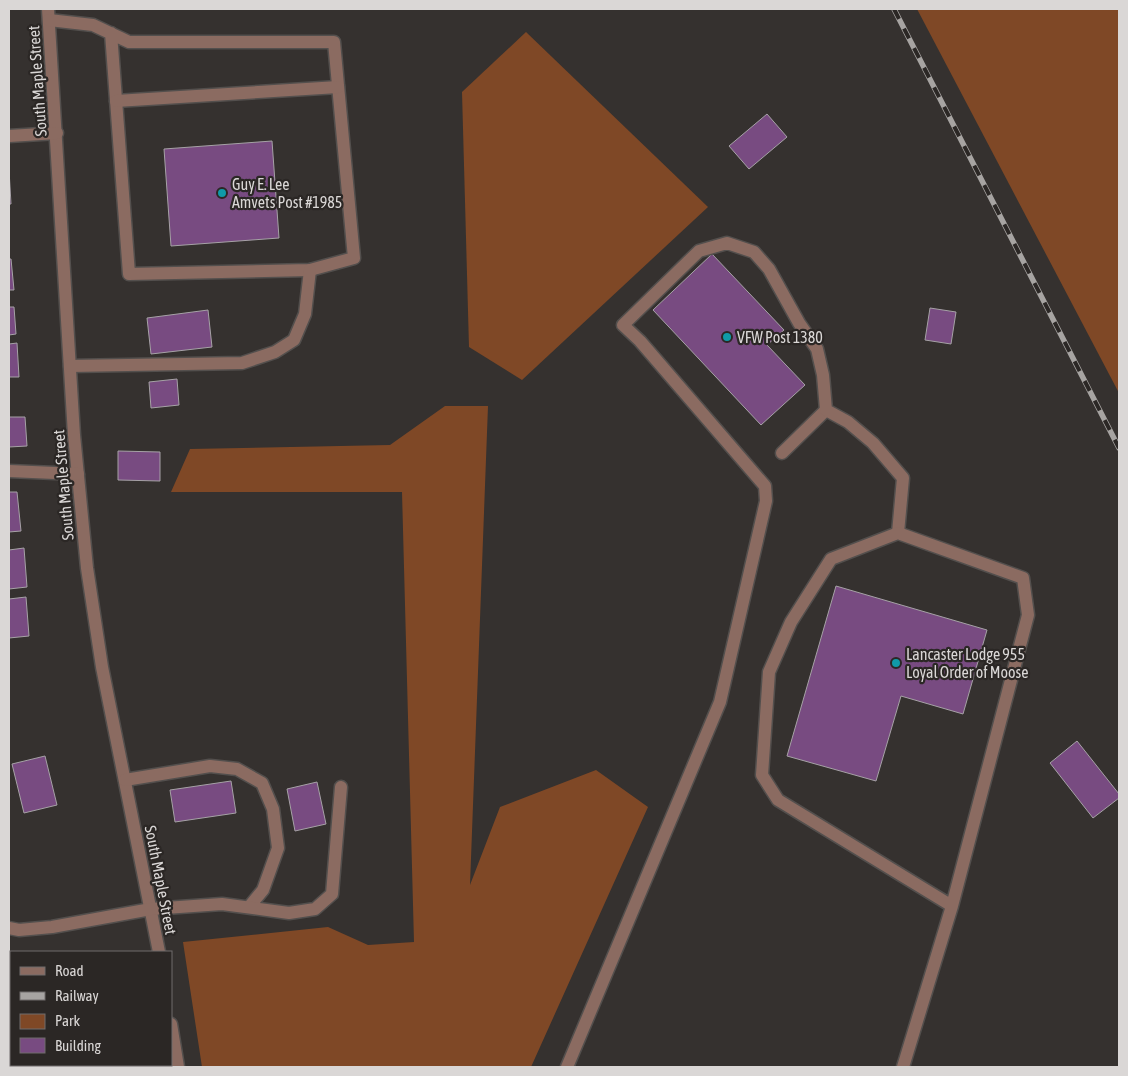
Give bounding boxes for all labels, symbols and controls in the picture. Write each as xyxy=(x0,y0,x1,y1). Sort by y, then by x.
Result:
street label: South Maple Street xyxy=(24,25,51,137)
place label: Guy E. Lee Amvets Post #1985 xyxy=(232,175,342,211)
marker: Guy E. Lee Amvets Post #1985 xyxy=(216,187,228,199)
place label: VFW Post 1380 xyxy=(737,328,823,346)
marker: VFW Post 1380 xyxy=(721,331,733,343)
street label: South Maple Street xyxy=(49,428,78,541)
place label: Lancaster Lodge 955 Loyal Order of Moose xyxy=(906,645,1028,682)
marker: Lancaster Lodge 955 Loyal Order of Moose xyxy=(890,657,902,669)
street label: South Maple Street xyxy=(141,824,180,937)
legend xyxy=(10,951,172,1066)
text: Road xyxy=(55,962,84,979)
text: Railway xyxy=(55,987,99,1004)
text: Park xyxy=(55,1012,80,1029)
text: Building xyxy=(55,1037,101,1054)

